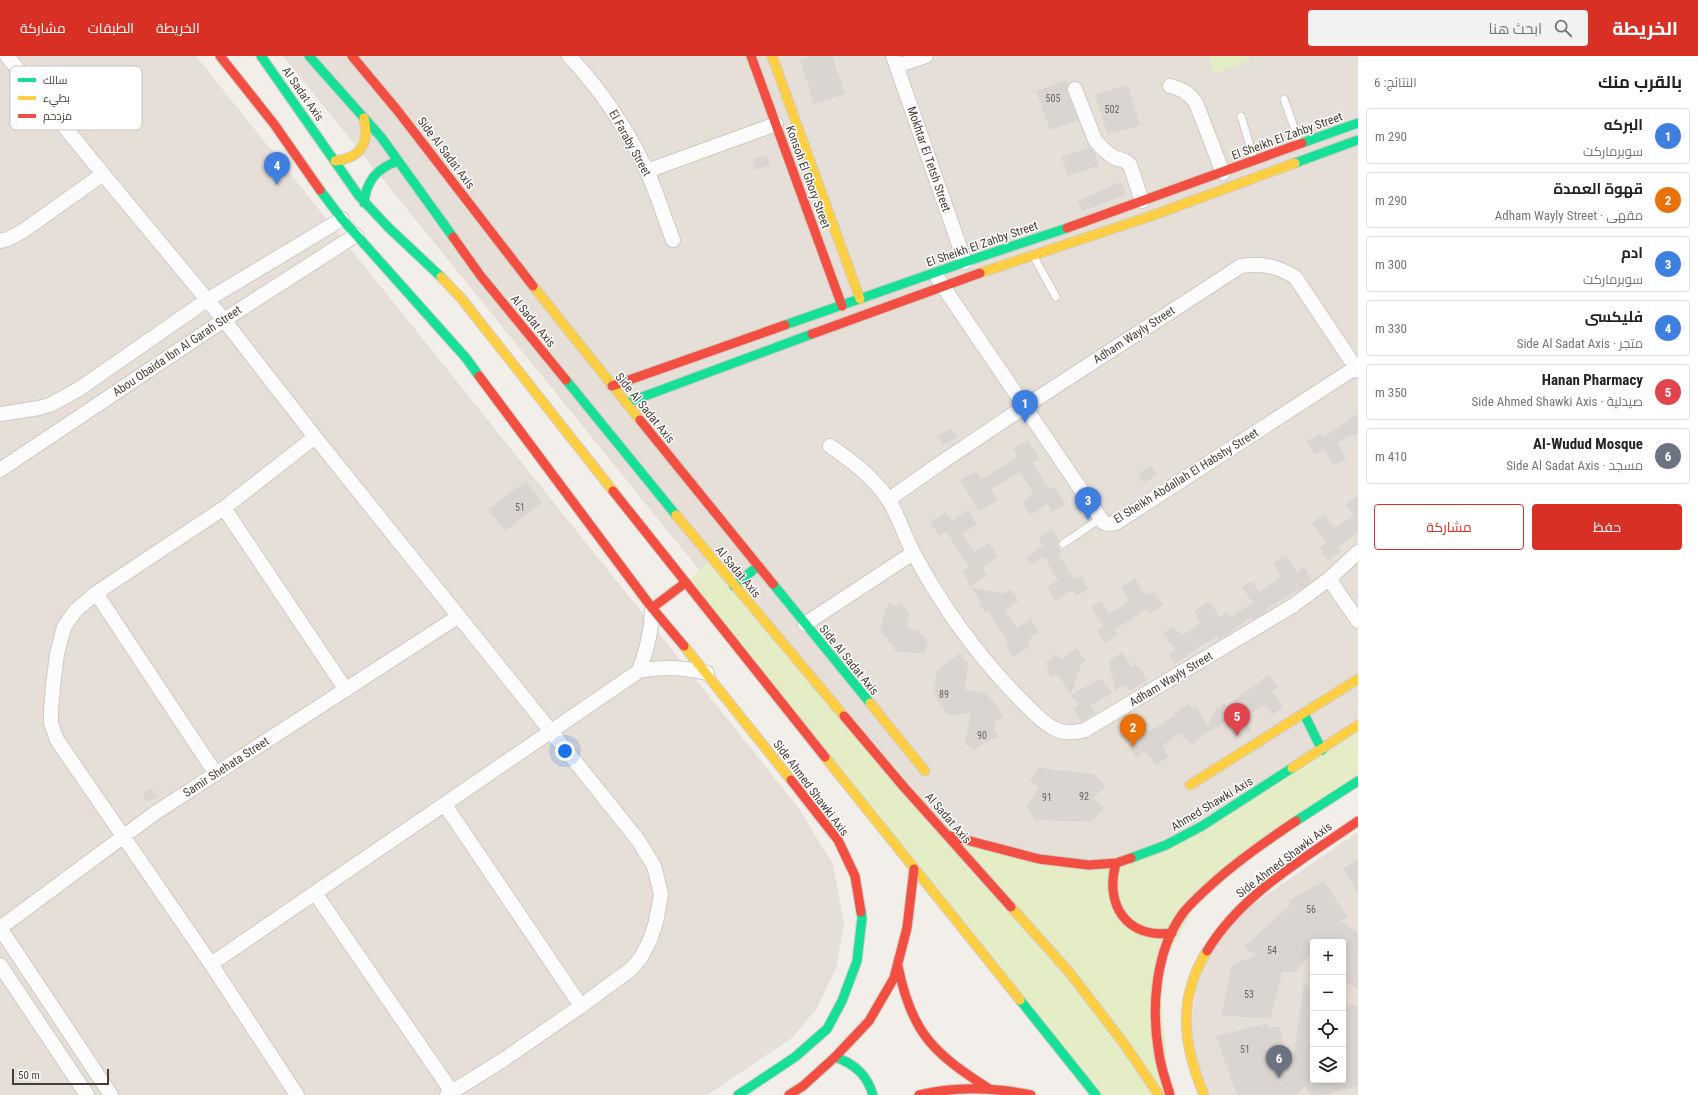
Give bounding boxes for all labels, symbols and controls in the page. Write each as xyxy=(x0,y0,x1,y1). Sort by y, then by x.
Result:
search box xyxy=(1308,10,1588,46)
icon: search xyxy=(1552,17,1574,39)
text: الخريطة xyxy=(1612,17,1678,40)
text: مشاركة xyxy=(20,20,66,36)
text: الطبقات xyxy=(88,20,134,36)
text: الخريطة xyxy=(156,20,200,36)
text: ابحث هنا xyxy=(1489,20,1542,38)
street label: Al Sadat Axis xyxy=(279,64,327,124)
legend xyxy=(10,66,142,130)
text: بالقرب منك xyxy=(1598,72,1682,92)
text: سالك xyxy=(43,74,67,87)
text: النتائج: 6 xyxy=(1374,75,1417,90)
text: بطيء xyxy=(43,92,70,107)
house number: 505 xyxy=(1046,93,1060,104)
house number: 502 xyxy=(1105,104,1119,115)
street label: Mokhtar El Tetsh Street xyxy=(904,105,954,214)
street label: El Faraby Street xyxy=(606,107,654,179)
street label: El Sheikh El Zahby Street xyxy=(1230,109,1345,163)
text: مزدحم xyxy=(43,110,72,124)
street label: Side Al Sadat Axis xyxy=(414,114,478,192)
text: البركه xyxy=(1604,116,1643,134)
street label: Konsoh El Ghory Street xyxy=(783,124,833,231)
text: 290 m xyxy=(1375,129,1407,144)
text: 1 xyxy=(1665,129,1671,144)
text: سوبرماركت xyxy=(1583,144,1643,159)
pin: 4 xyxy=(264,152,290,185)
text: قهوة العمدة xyxy=(1554,180,1643,198)
text: 290 m xyxy=(1375,193,1407,208)
text: 2 xyxy=(1665,193,1671,208)
text: مقهى · Adham Wayly Street xyxy=(1495,208,1643,223)
street label: El Sheikh El Zahby Street xyxy=(924,218,1040,270)
text: ادم xyxy=(1621,244,1643,262)
text: 300 m xyxy=(1375,257,1407,272)
text: 3 xyxy=(1665,257,1671,272)
text: سوبرماركت xyxy=(1583,272,1643,287)
street label: Al Sadat Axis xyxy=(508,292,558,350)
street label: Abou Obaida Ibn Al Garah Street xyxy=(110,302,244,399)
street label: Adham Wayly Street xyxy=(1091,303,1178,367)
text: فليكسى xyxy=(1585,308,1643,326)
text: 330 m xyxy=(1375,321,1407,336)
text: 4 xyxy=(1665,321,1671,336)
text: متجر · Side Al Sadat Axis xyxy=(1517,336,1643,351)
street label: Side Al Sadat Axis xyxy=(612,370,678,446)
text: Hanan Pharmacy xyxy=(1542,371,1643,389)
text: 350 m xyxy=(1375,385,1407,400)
text: 5 xyxy=(1665,385,1671,400)
pin: 1 xyxy=(1012,390,1038,423)
text: صيدلية · Side Ahmed Shawki Axis xyxy=(1472,394,1643,409)
street label: El Sheikh Abdallah El Habshy Street xyxy=(1111,425,1261,526)
text: Al-Wudud Mosque xyxy=(1533,435,1643,453)
text: 410 m xyxy=(1375,449,1407,464)
text: 6 xyxy=(1665,449,1671,464)
text: مسجد · Side Al Sadat Axis xyxy=(1506,458,1643,473)
pin: 3 xyxy=(1075,487,1101,520)
house number: 51 xyxy=(515,502,525,513)
button: مشاركة xyxy=(1374,504,1524,550)
button: حفظ xyxy=(1532,504,1682,550)
street label: Al Sadat Axis xyxy=(712,543,764,601)
street label: Side Al Sadat Axis xyxy=(816,622,882,698)
street label: Adham Wayly Street xyxy=(1127,648,1215,709)
house number: 89 xyxy=(939,689,949,700)
pin: 5 xyxy=(1224,703,1250,736)
pin: 2 xyxy=(1120,714,1146,747)
house number: 90 xyxy=(977,730,987,741)
street label: Samir Shehata Street xyxy=(180,734,272,800)
street label: Side Ahmed Shawki Axis xyxy=(770,737,852,839)
your location xyxy=(555,741,575,761)
street label: Ahmed Shawki Axis xyxy=(1169,774,1255,834)
street label: Al Sadat Axis xyxy=(922,790,974,846)
house number: 92 xyxy=(1079,791,1089,802)
house number: 91 xyxy=(1042,792,1052,803)
street label: Side Ahmed Shawki Axis xyxy=(1233,819,1335,901)
house number: 56 xyxy=(1306,904,1316,915)
map controls xyxy=(1310,939,1346,1083)
button: + xyxy=(1310,939,1346,975)
house number: 54 xyxy=(1267,945,1277,956)
button: − xyxy=(1310,975,1346,1011)
house number: 53 xyxy=(1244,989,1254,1000)
button: locate xyxy=(1310,1011,1346,1047)
house number: 51 xyxy=(1240,1044,1250,1055)
pin: 6 xyxy=(1266,1045,1292,1078)
button: layers xyxy=(1310,1047,1346,1083)
scale bar xyxy=(12,1067,109,1086)
text: 50 m xyxy=(18,1069,40,1082)

